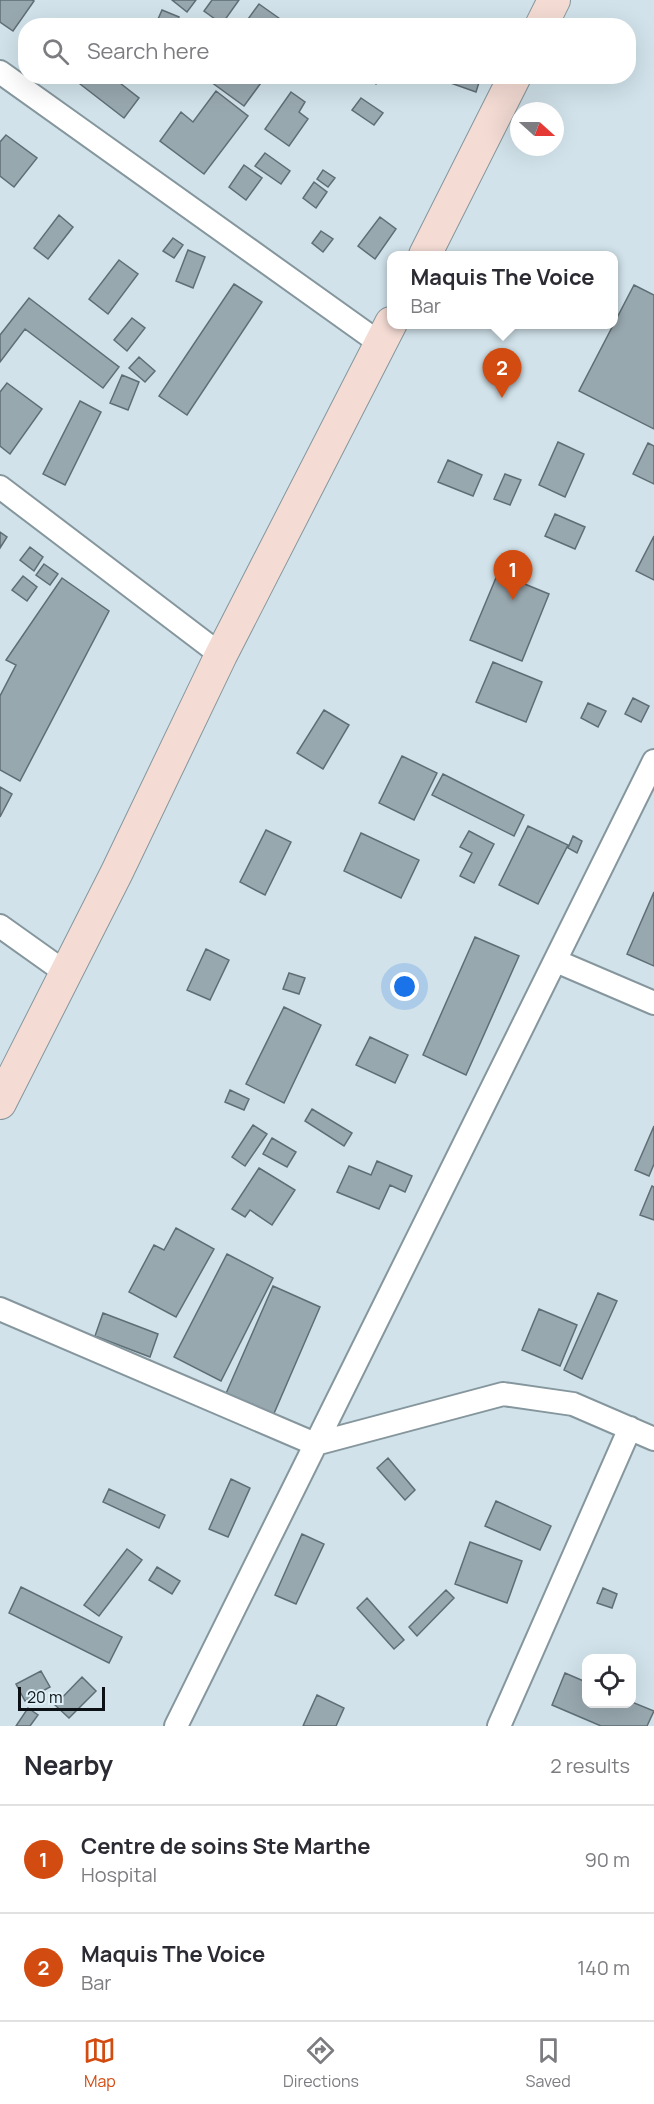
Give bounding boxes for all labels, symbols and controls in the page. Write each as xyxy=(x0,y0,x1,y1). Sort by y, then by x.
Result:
search box xyxy=(18,18,636,84)
icon: search xyxy=(39,35,72,68)
text: Search here xyxy=(87,36,209,66)
north arrow xyxy=(510,102,564,156)
popup xyxy=(387,251,618,329)
text: Maquis The Voice xyxy=(410,262,595,292)
text: Bar xyxy=(410,292,441,319)
pin: 2 xyxy=(482,348,522,398)
pin: 1 xyxy=(494,550,532,600)
your location xyxy=(390,972,419,1001)
map controls xyxy=(582,1654,636,1708)
button: locate xyxy=(582,1654,636,1708)
scale bar xyxy=(18,1684,105,1712)
text: 20 m xyxy=(27,1686,63,1708)
text: Nearby xyxy=(24,1747,113,1783)
text: 2 results xyxy=(550,1752,630,1779)
text: Centre de soins Ste Marthe xyxy=(81,1831,370,1861)
text: 1 xyxy=(39,1846,48,1873)
text: 90 m xyxy=(584,1846,630,1873)
text: Hospital xyxy=(81,1861,157,1888)
text: Maquis The Voice xyxy=(81,1939,265,1969)
text: 2 xyxy=(38,1954,49,1981)
text: 140 m xyxy=(577,1954,630,1981)
text: Bar xyxy=(81,1969,112,1996)
tab: Map xyxy=(83,2034,116,2092)
tab: Directions xyxy=(283,2034,359,2092)
tab: Saved xyxy=(526,2034,571,2092)

